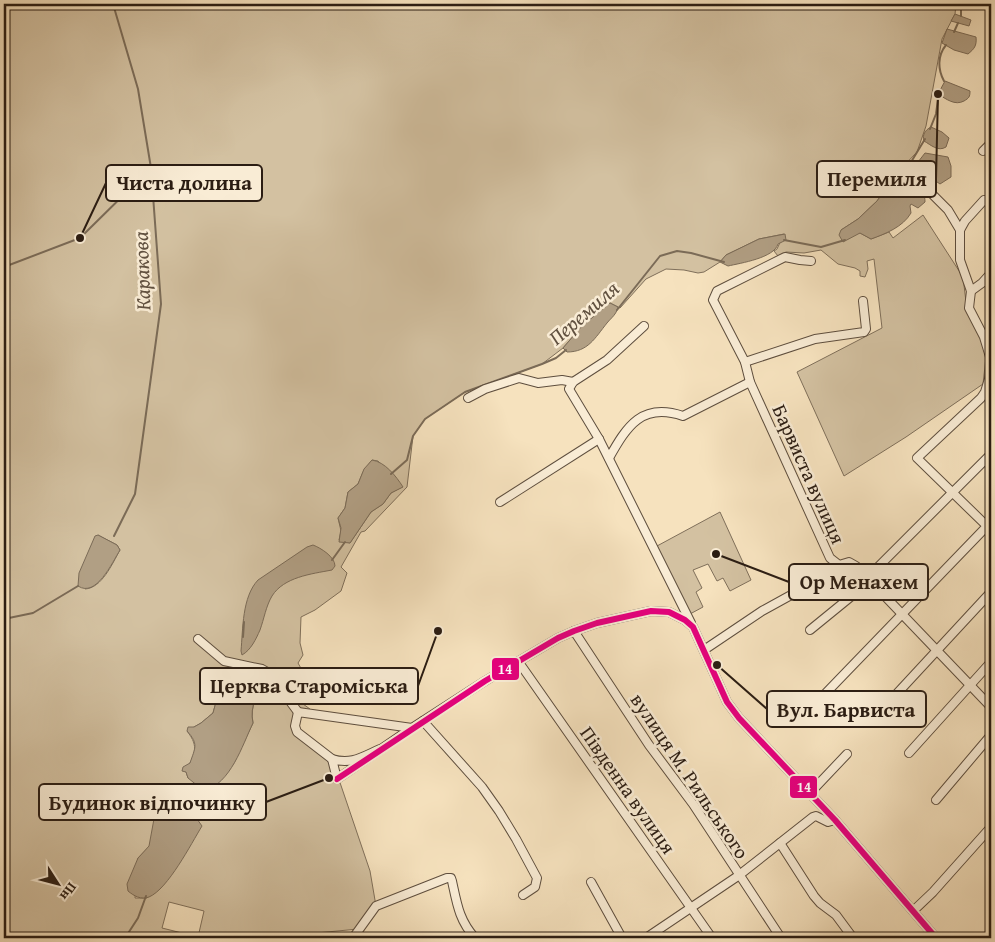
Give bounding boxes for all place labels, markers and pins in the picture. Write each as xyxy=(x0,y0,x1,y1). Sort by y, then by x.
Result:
callout: Перемиля xyxy=(817,161,936,197)
callout: Чиста долина xyxy=(106,165,262,201)
callout: Ор Менахем xyxy=(789,564,928,600)
callout: Церква Староміська xyxy=(200,668,418,704)
callout: Вул. Барвиста xyxy=(767,691,926,727)
callout: Будинок відпочинку xyxy=(39,784,266,820)

